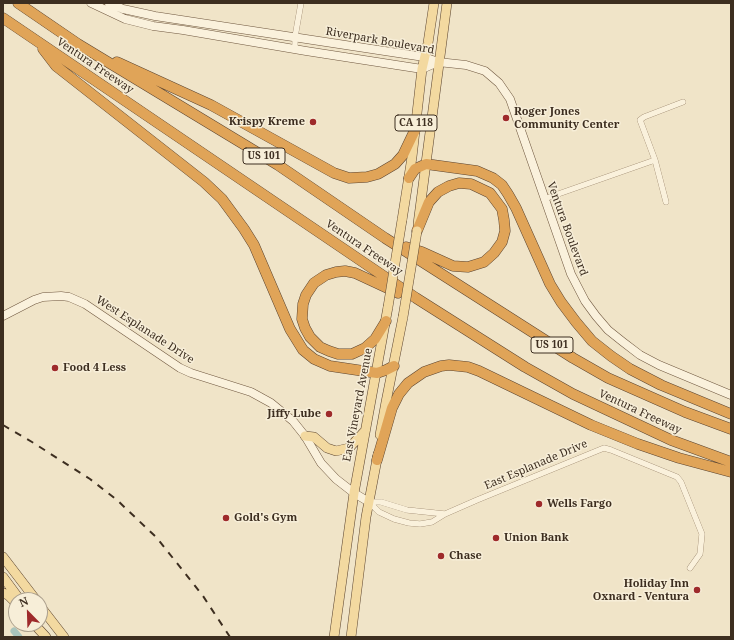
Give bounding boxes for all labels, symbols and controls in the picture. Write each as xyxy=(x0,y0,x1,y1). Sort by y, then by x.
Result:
street label: Riverpark Boulevard xyxy=(325,25,435,57)
street label: Ventura Freeway xyxy=(54,35,136,97)
place label: Roger Jones Community Center xyxy=(514,105,620,131)
marker: Roger Jones Community Center xyxy=(501,113,511,123)
place label: Krispy Kreme xyxy=(229,115,305,129)
road number: CA 118 xyxy=(395,115,437,131)
marker: Krispy Kreme xyxy=(308,117,318,127)
road number: US 101 xyxy=(243,148,285,164)
street label: Ventura Boulevard xyxy=(544,180,590,278)
street label: Ventura Freeway xyxy=(323,217,405,279)
street label: West Esplanade Drive xyxy=(93,293,197,367)
road number: US 101 xyxy=(531,337,573,353)
street label: East Vineyard Avenue xyxy=(341,347,375,463)
place label: Food 4 Less xyxy=(63,361,126,375)
marker: Food 4 Less xyxy=(50,363,60,373)
street label: Ventura Freeway xyxy=(597,387,683,437)
place label: Jiffy Lube xyxy=(267,407,321,421)
marker: Jiffy Lube xyxy=(324,409,334,419)
street label: East Esplanade Drive xyxy=(482,437,590,493)
place label: Wells Fargo xyxy=(547,497,612,511)
marker: Wells Fargo xyxy=(534,499,544,509)
place label: Gold's Gym xyxy=(234,511,297,525)
marker: Gold's Gym xyxy=(221,513,231,523)
place label: Union Bank xyxy=(504,531,569,545)
marker: Union Bank xyxy=(491,533,501,543)
place label: Chase xyxy=(449,549,482,563)
marker: Chase xyxy=(436,551,446,561)
place label: Holiday Inn Oxnard - Ventura xyxy=(593,577,689,603)
marker: Holiday Inn Oxnard - Ventura xyxy=(692,585,702,595)
north arrow xyxy=(8,592,48,632)
text: N xyxy=(17,593,30,610)

